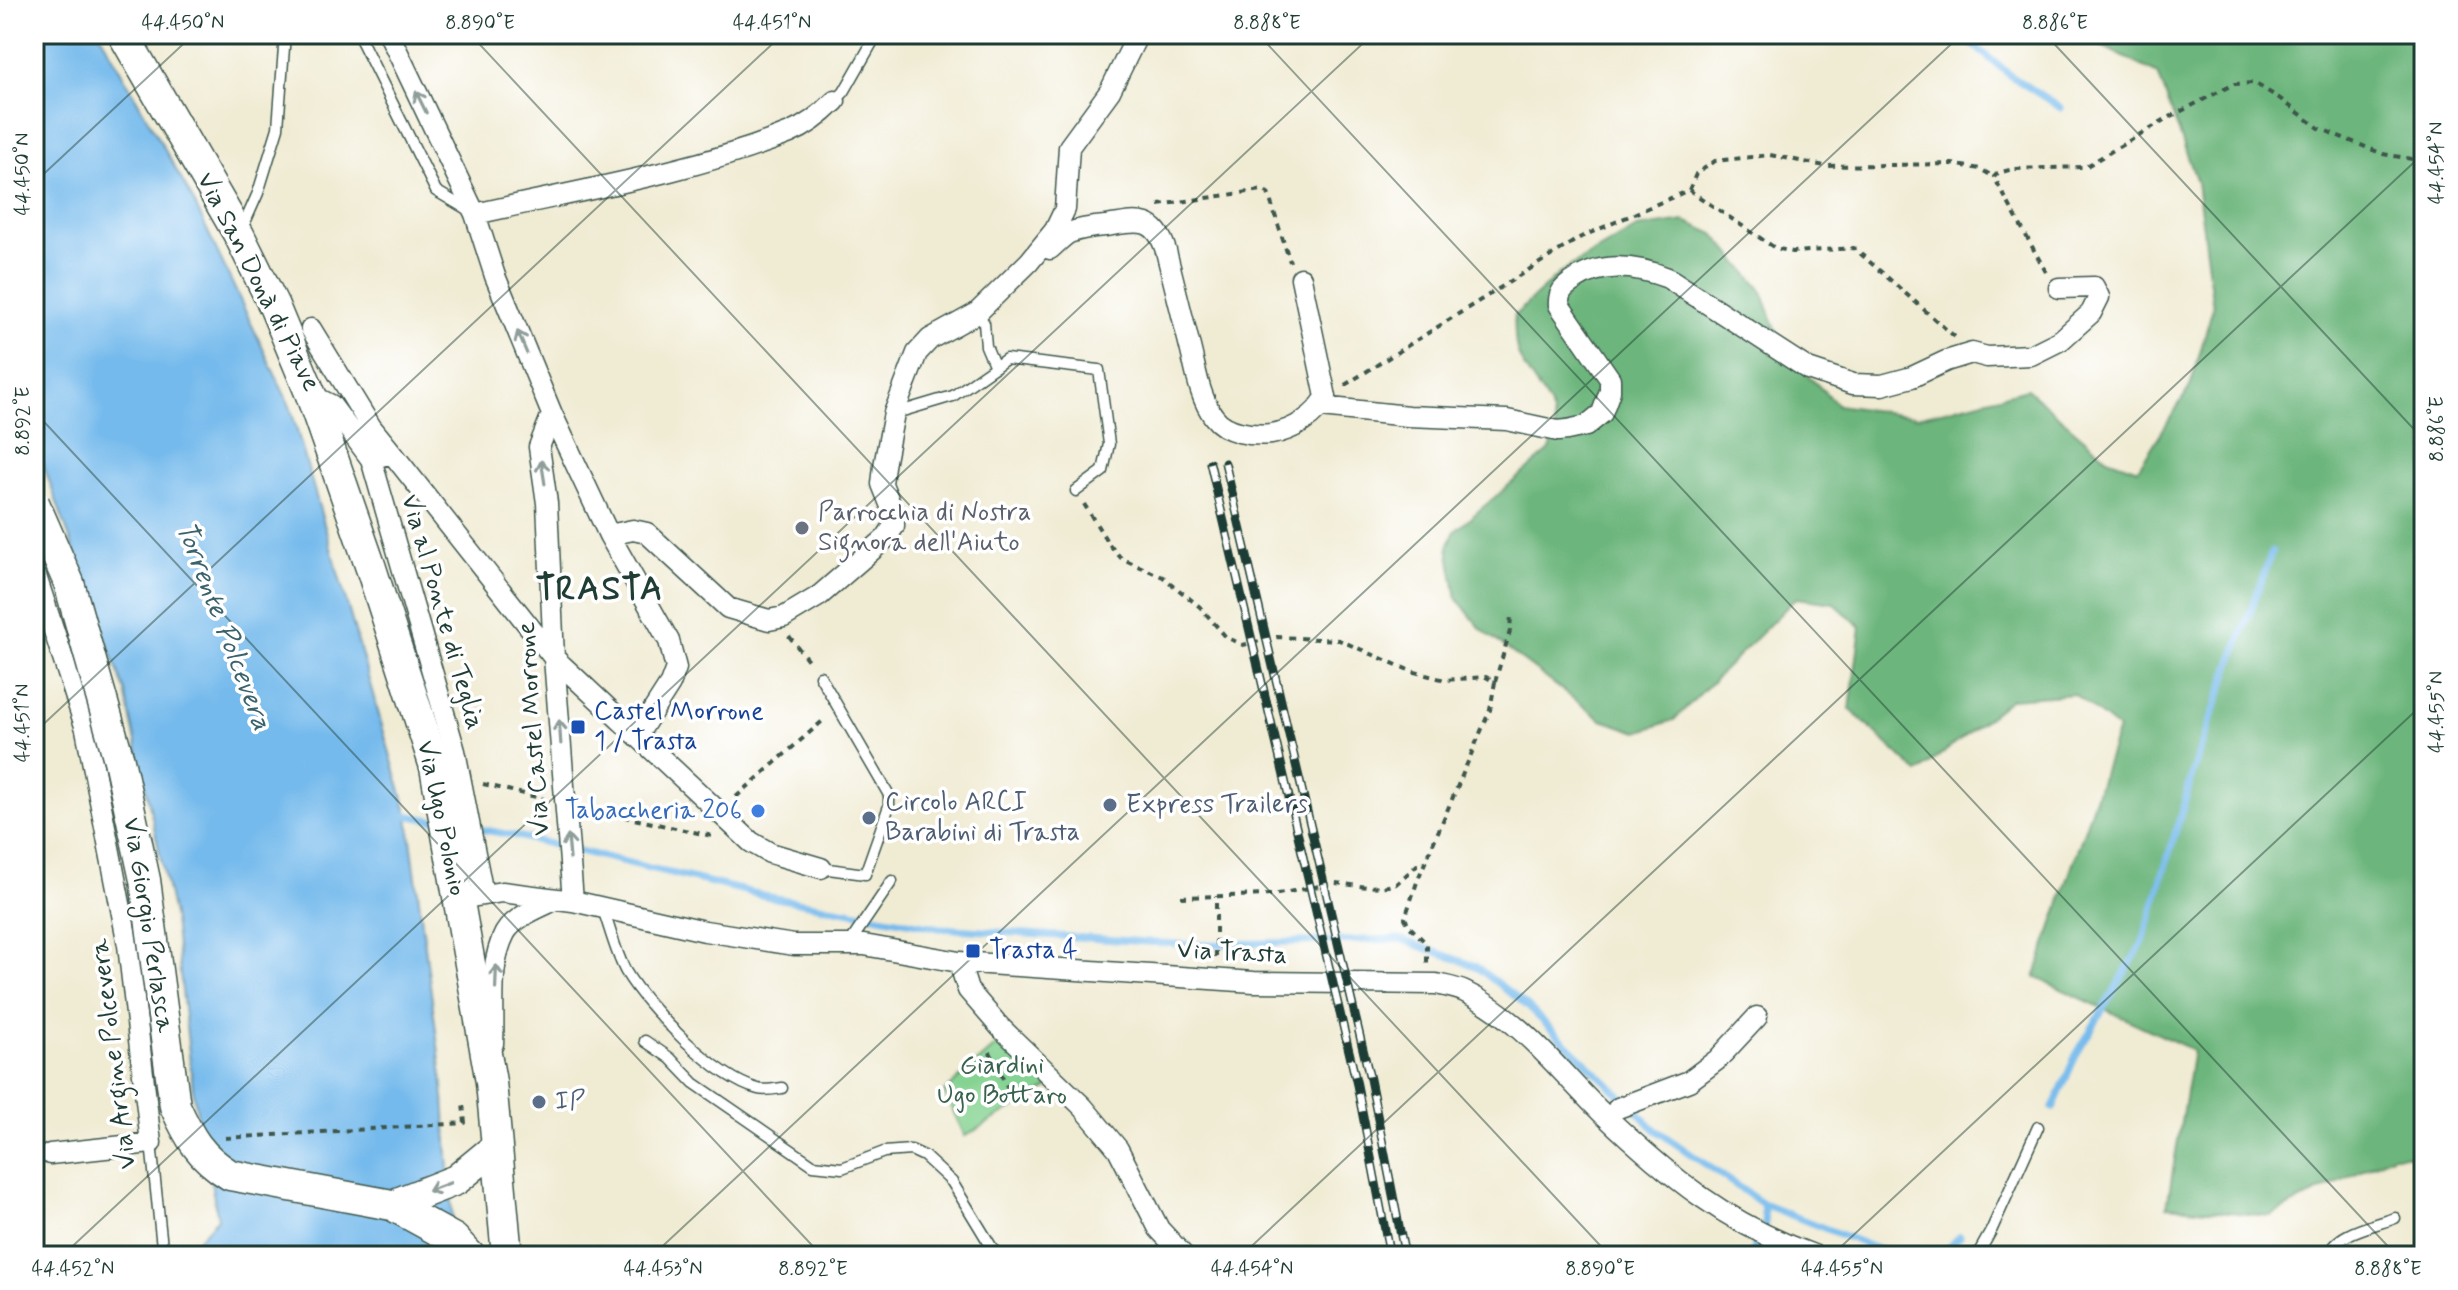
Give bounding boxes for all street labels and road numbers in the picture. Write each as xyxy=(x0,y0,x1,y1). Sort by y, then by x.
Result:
street label: Via San Donà di Piave xyxy=(188,167,328,397)
street label: Via al Ponte di Teglia xyxy=(392,490,492,734)
street label: Via Castel Morrone xyxy=(510,621,558,837)
street label: Via Ugo Polonio xyxy=(408,737,474,899)
street label: Via Giorgio Perlasca xyxy=(112,815,182,1036)
street label: Via Trasta xyxy=(1176,933,1288,973)
street label: Via Argine Polcevera xyxy=(83,936,148,1171)

